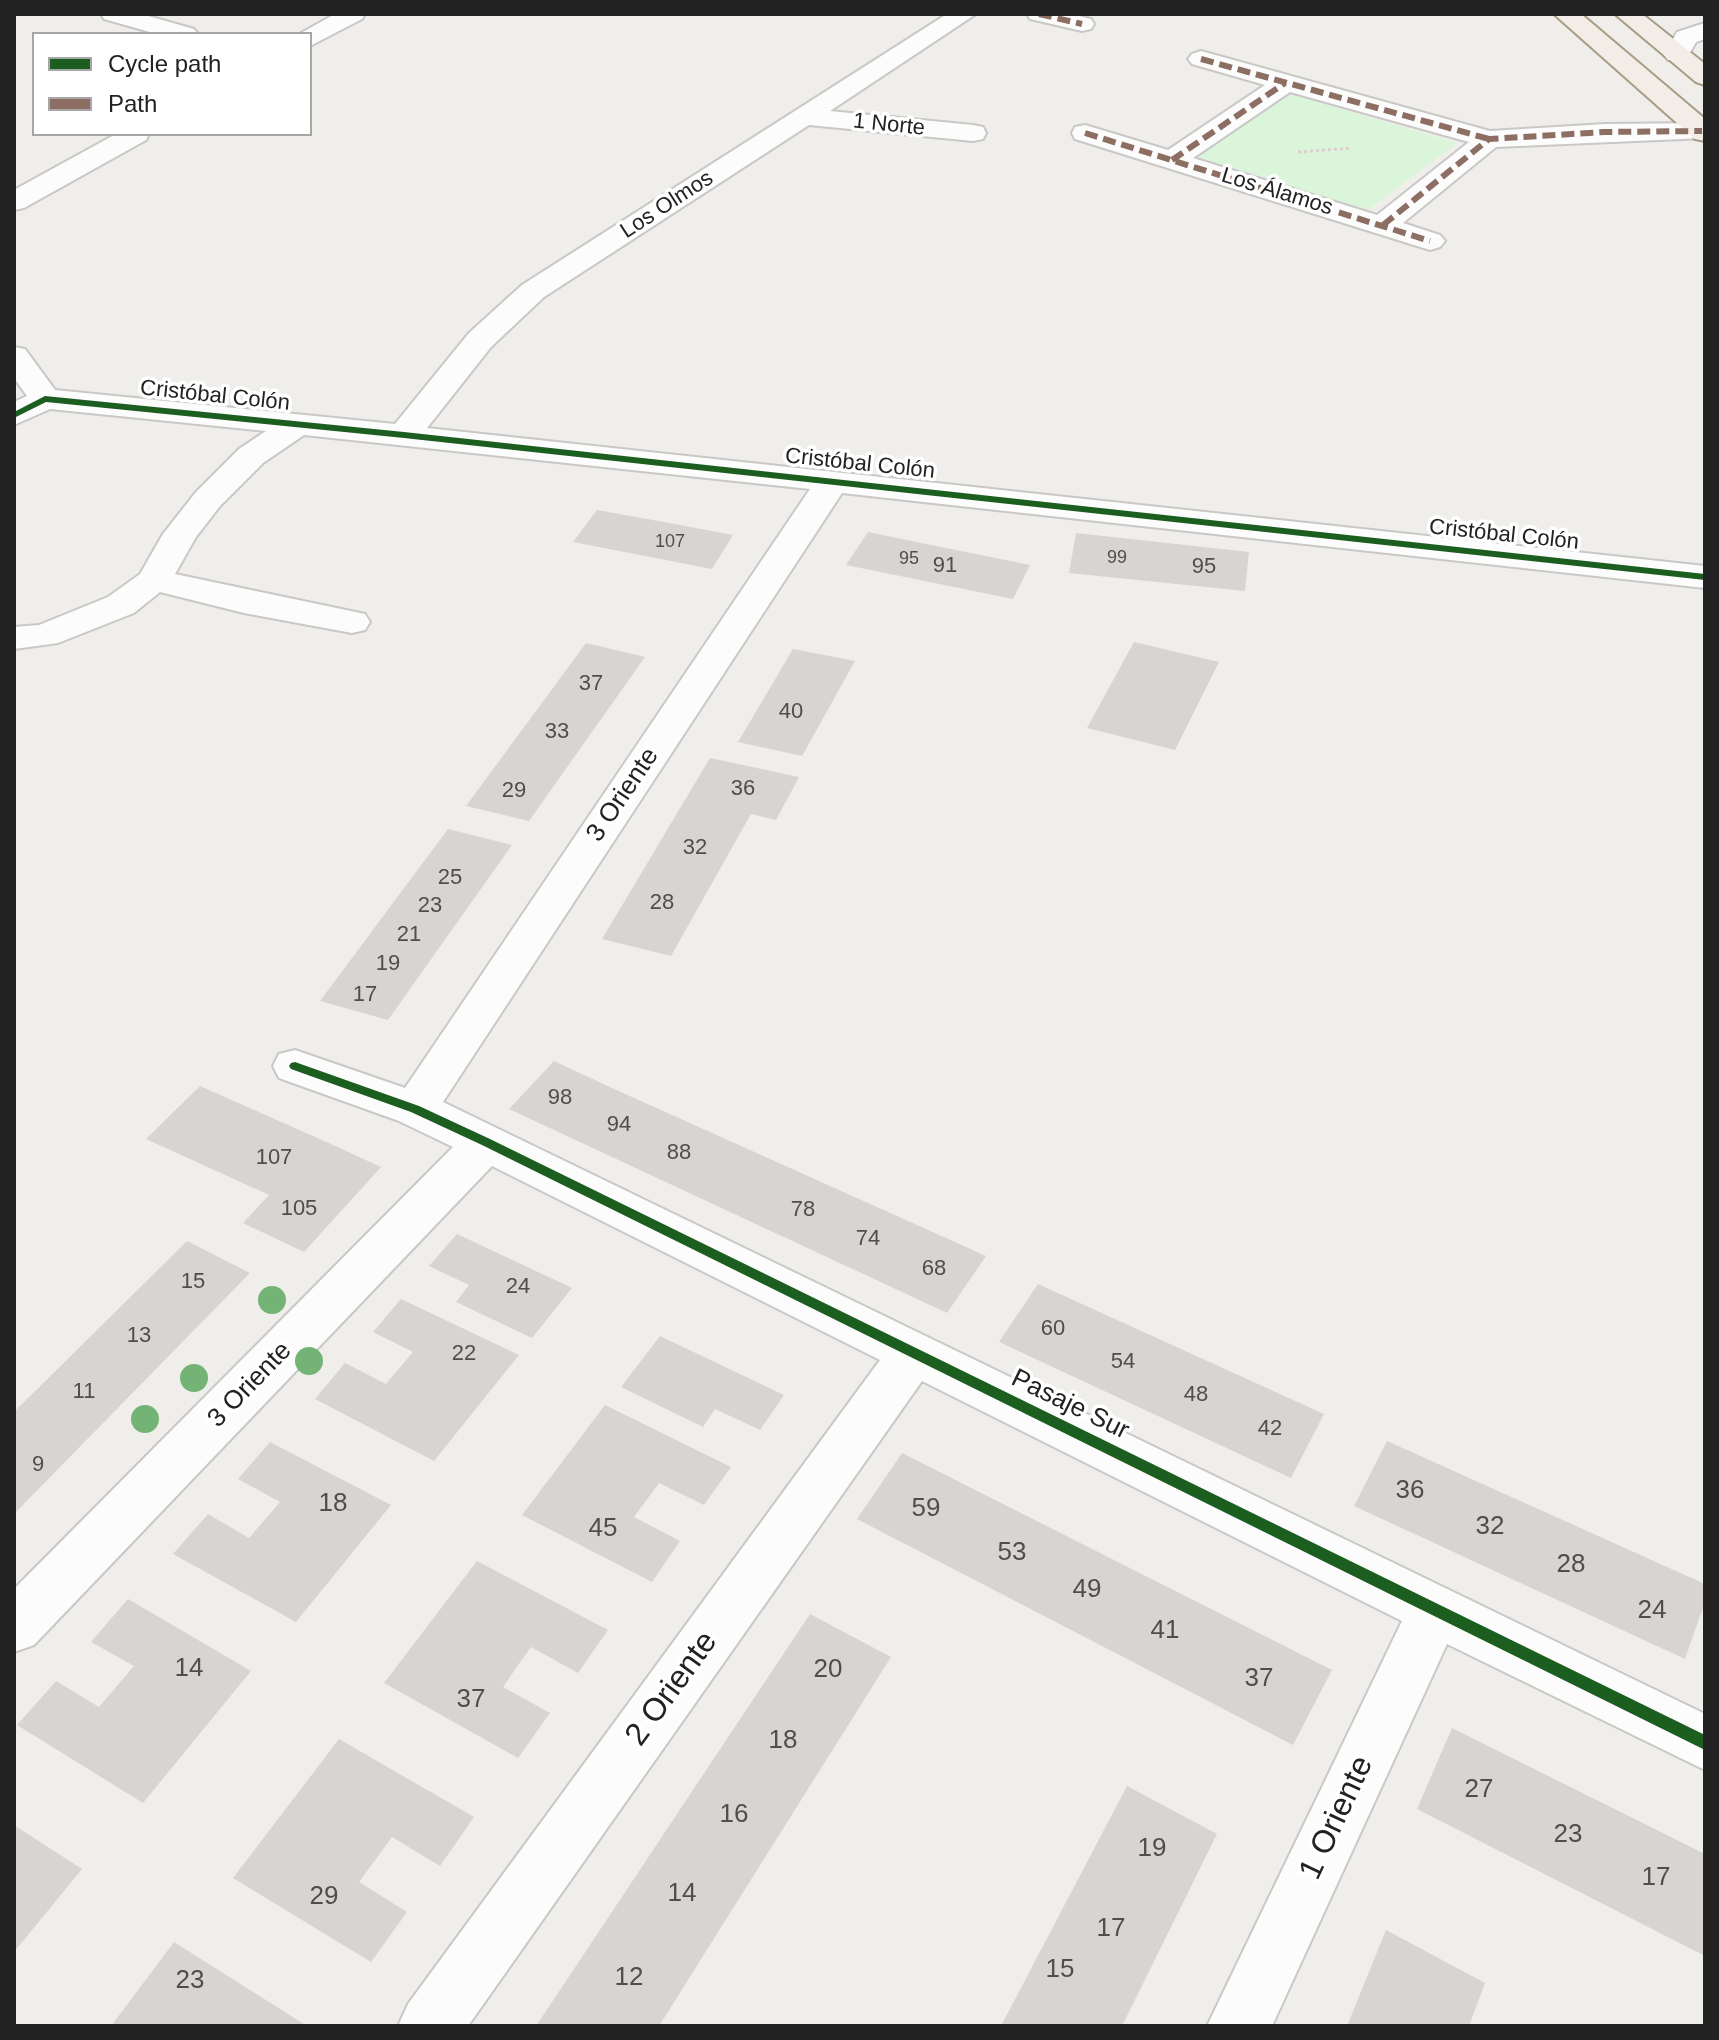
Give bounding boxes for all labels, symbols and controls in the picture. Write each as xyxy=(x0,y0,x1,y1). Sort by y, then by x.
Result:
legend xyxy=(32,32,312,136)
text: Cycle path xyxy=(108,50,221,77)
text: Path xyxy=(108,90,157,117)
street label: 1 Norte xyxy=(852,108,926,142)
street label: Los Álamos xyxy=(1218,163,1336,221)
street label: Los Olmos xyxy=(616,165,718,245)
street label: Cristóbal Colón xyxy=(139,375,291,417)
street label: Cristóbal Colón xyxy=(784,443,936,485)
street label: Cristóbal Colón xyxy=(1428,514,1580,556)
house number: 107 xyxy=(655,531,685,553)
house number: 99 xyxy=(1107,547,1127,569)
house number: 95 xyxy=(899,548,919,570)
house number: 91 xyxy=(933,553,957,579)
house number: 95 xyxy=(1192,554,1216,580)
house number: 37 xyxy=(579,671,603,697)
house number: 40 xyxy=(779,699,803,725)
house number: 33 xyxy=(545,719,569,745)
street label: 3 Oriente xyxy=(580,742,666,848)
house number: 36 xyxy=(731,776,755,802)
house number: 29 xyxy=(502,778,526,804)
house number: 32 xyxy=(683,835,707,861)
house number: 25 xyxy=(438,865,462,891)
house number: 28 xyxy=(650,890,674,916)
house number: 23 xyxy=(418,893,442,919)
house number: 21 xyxy=(397,922,421,948)
house number: 19 xyxy=(376,951,400,977)
house number: 17 xyxy=(353,982,377,1008)
house number: 98 xyxy=(548,1085,572,1111)
house number: 94 xyxy=(607,1112,631,1138)
house number: 88 xyxy=(667,1140,691,1166)
house number: 107 xyxy=(256,1145,292,1171)
house number: 105 xyxy=(281,1196,317,1222)
house number: 78 xyxy=(791,1197,815,1223)
house number: 74 xyxy=(856,1226,880,1252)
house number: 68 xyxy=(922,1256,946,1282)
house number: 15 xyxy=(181,1269,205,1295)
house number: 24 xyxy=(506,1274,530,1300)
house number: 60 xyxy=(1041,1316,1065,1342)
house number: 13 xyxy=(127,1323,151,1349)
street label: 3 Oriente xyxy=(202,1336,298,1434)
house number: 22 xyxy=(452,1341,476,1367)
house number: 54 xyxy=(1111,1349,1135,1375)
street label: Pasaje Sur xyxy=(1006,1363,1134,1447)
house number: 11 xyxy=(73,1379,95,1405)
house number: 48 xyxy=(1184,1382,1208,1408)
house number: 42 xyxy=(1258,1416,1282,1442)
house number: 9 xyxy=(32,1452,44,1478)
house number: 36 xyxy=(1396,1475,1424,1507)
house number: 18 xyxy=(319,1488,347,1520)
house number: 59 xyxy=(912,1493,940,1525)
house number: 32 xyxy=(1476,1511,1504,1543)
house number: 45 xyxy=(589,1513,617,1545)
house number: 53 xyxy=(998,1537,1026,1569)
house number: 28 xyxy=(1557,1549,1585,1581)
house number: 49 xyxy=(1073,1574,1101,1606)
house number: 24 xyxy=(1638,1595,1666,1627)
house number: 41 xyxy=(1151,1615,1179,1647)
street label: 2 Oriente xyxy=(618,1624,726,1754)
house number: 14 xyxy=(175,1653,203,1685)
house number: 20 xyxy=(814,1654,842,1686)
house number: 37 xyxy=(1245,1663,1273,1695)
house number: 37 xyxy=(457,1684,485,1716)
house number: 18 xyxy=(769,1725,797,1757)
street label: 1 Oriente xyxy=(1292,1750,1382,1886)
house number: 27 xyxy=(1465,1774,1493,1806)
house number: 16 xyxy=(720,1799,748,1831)
house number: 23 xyxy=(1554,1819,1582,1851)
house number: 19 xyxy=(1138,1833,1166,1865)
house number: 17 xyxy=(1642,1862,1670,1894)
house number: 14 xyxy=(668,1878,696,1910)
house number: 29 xyxy=(310,1881,338,1913)
house number: 17 xyxy=(1097,1913,1125,1945)
house number: 15 xyxy=(1046,1954,1074,1986)
house number: 12 xyxy=(615,1962,643,1994)
house number: 23 xyxy=(176,1965,204,1997)

